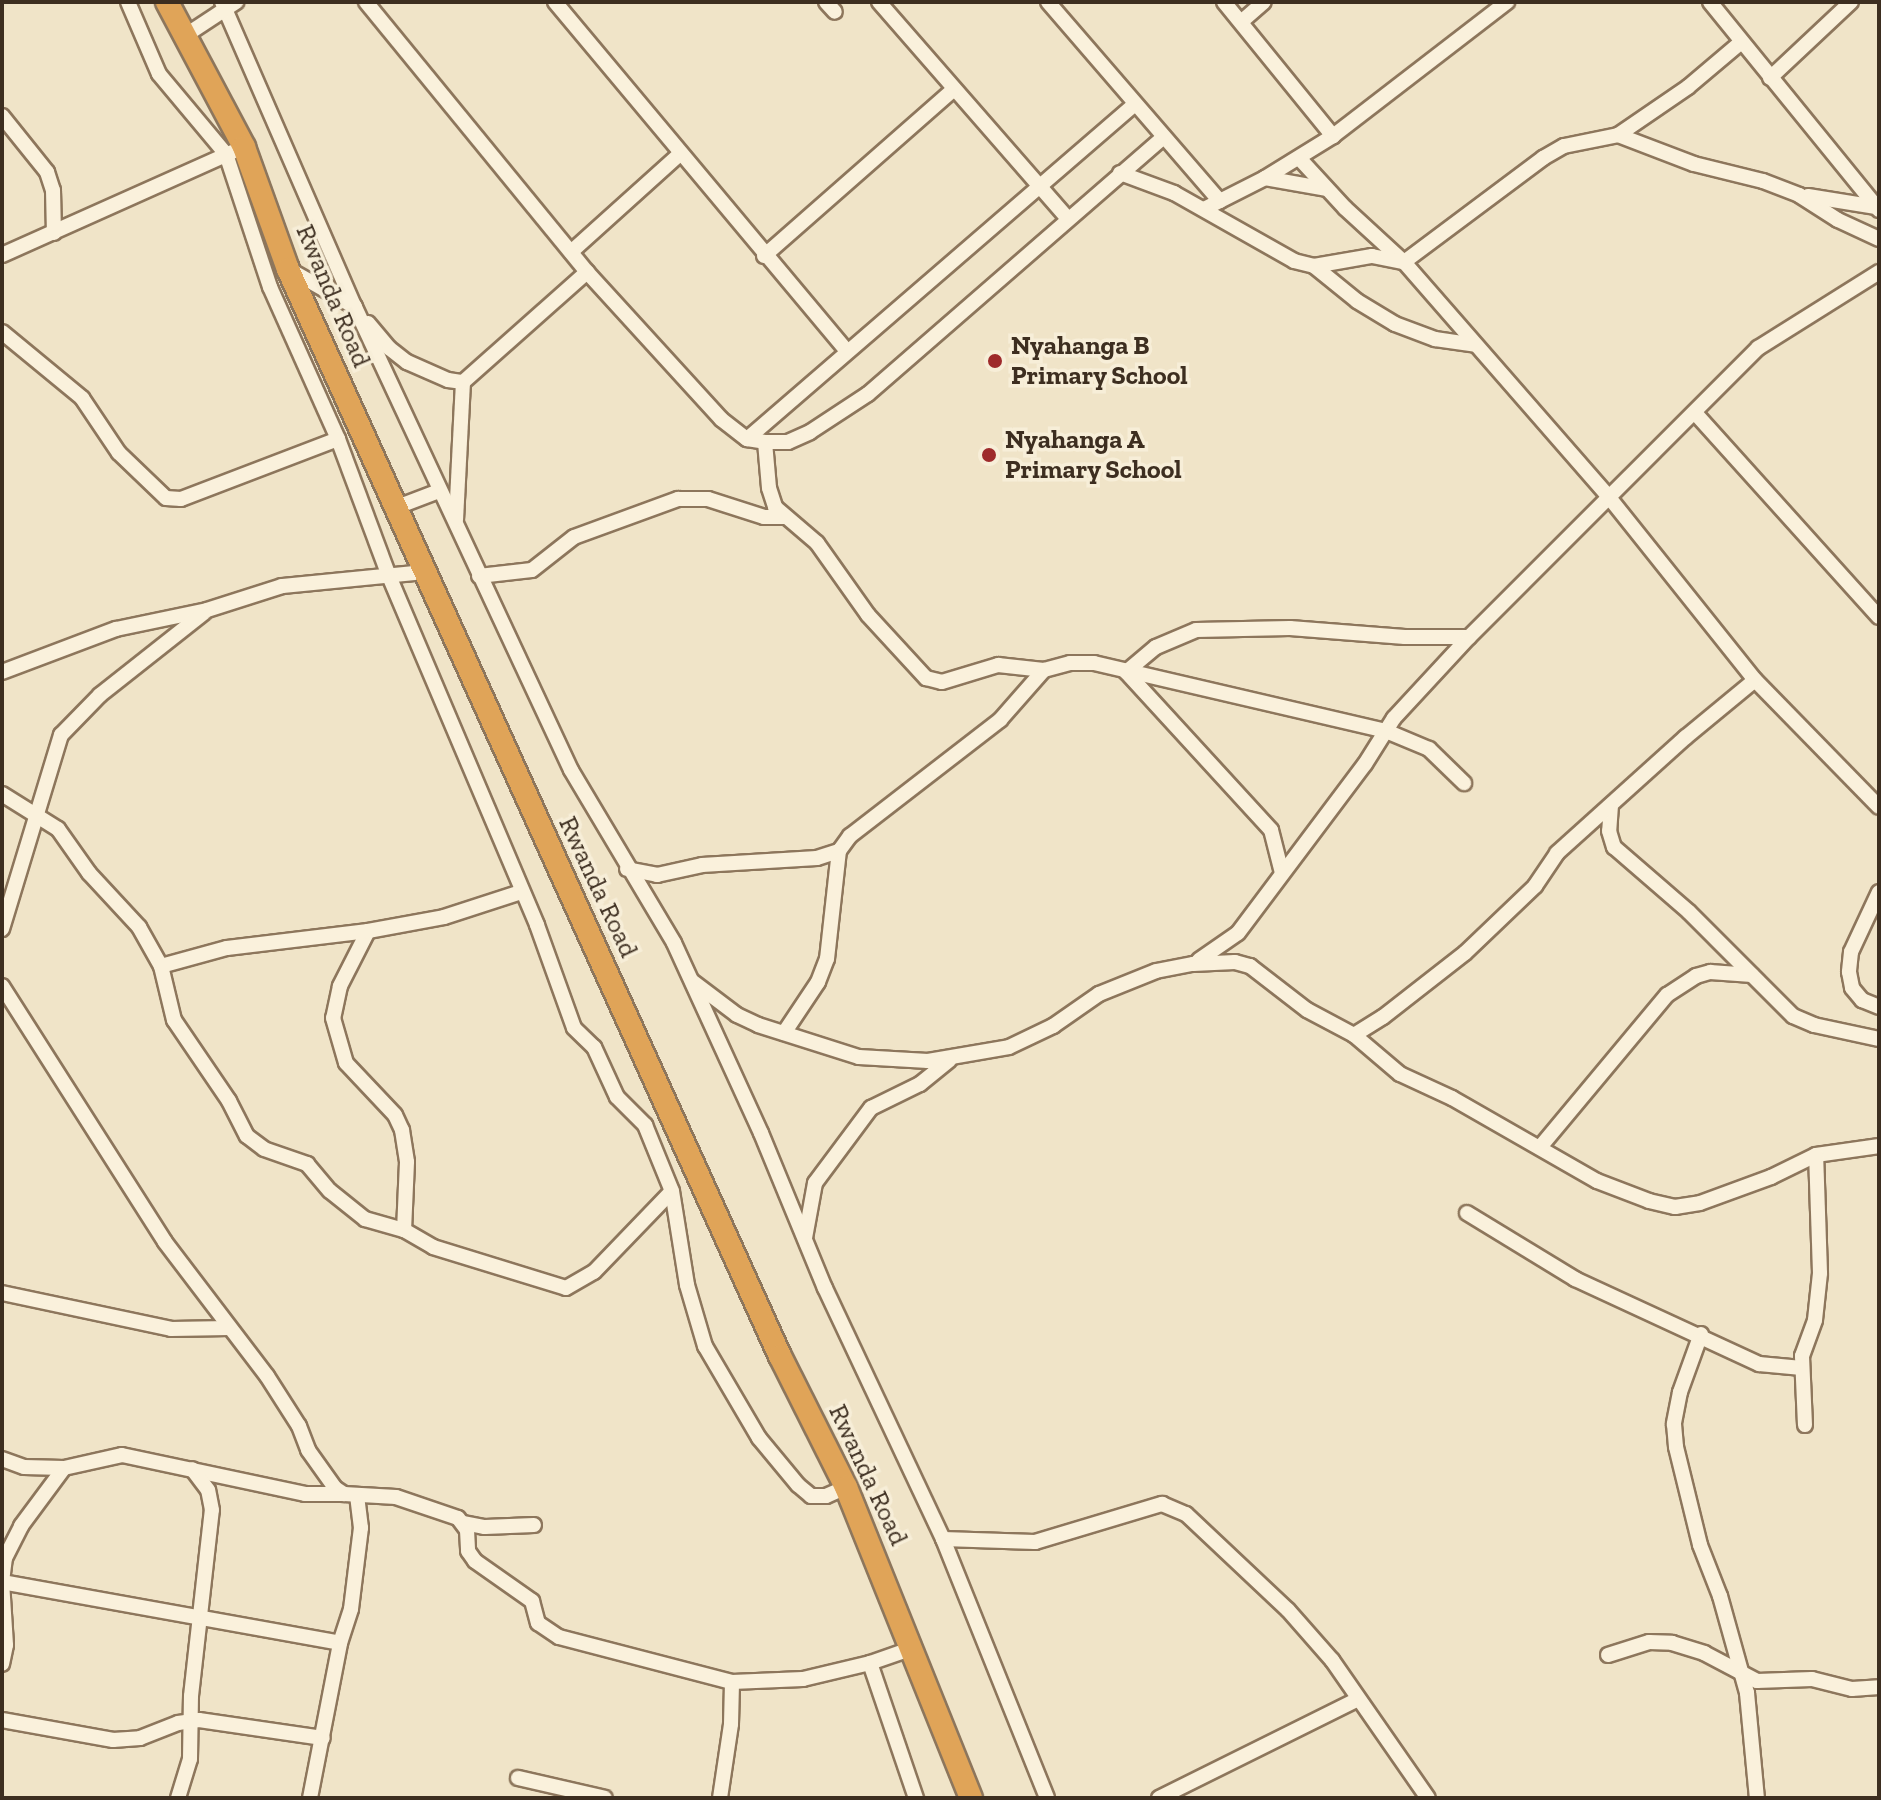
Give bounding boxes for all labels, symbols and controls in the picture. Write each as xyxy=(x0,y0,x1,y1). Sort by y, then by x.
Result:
street label: Rwanda Road xyxy=(289,220,377,372)
place label: Nyahanga B Primary School xyxy=(1011,330,1188,392)
marker: Nyahanga B Primary School xyxy=(986,352,1004,370)
place label: Nyahanga A Primary School xyxy=(1005,424,1182,486)
marker: Nyahanga A Primary School xyxy=(980,446,998,464)
street label: Rwanda Road xyxy=(552,812,644,962)
street label: Rwanda Road xyxy=(822,1400,914,1550)

